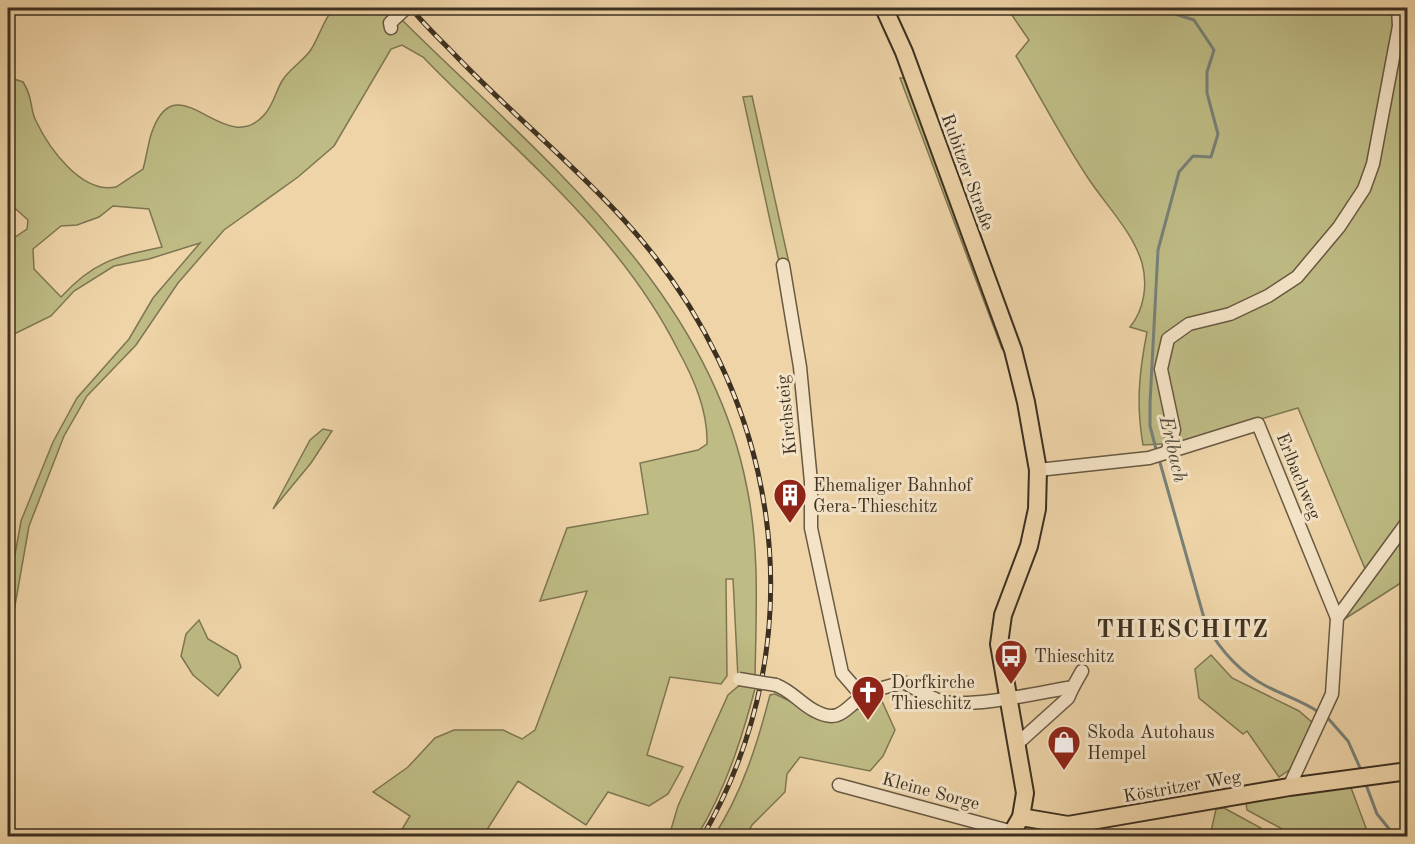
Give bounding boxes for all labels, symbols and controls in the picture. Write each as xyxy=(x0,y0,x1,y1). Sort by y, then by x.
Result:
street label: Rubitzer Straße xyxy=(938,111,997,233)
street label: Kirchsteig xyxy=(774,374,800,456)
water label: Erlbach xyxy=(1154,413,1189,485)
street label: Erlbachweg xyxy=(1273,431,1324,522)
building icon: Ehemaliger Bahnhof Gera-Thieschitz xyxy=(772,477,808,524)
place label: Ehemaliger Bahnhof Gera-Thieschitz xyxy=(813,477,973,516)
district label: THIESCHITZ xyxy=(1097,619,1269,643)
bus stop icon: Thieschitz xyxy=(993,638,1029,685)
place label: Thieschitz xyxy=(1034,648,1114,666)
church icon: Dorfkirche Thieschitz xyxy=(850,674,886,721)
place label: Dorfkirche Thieschitz xyxy=(891,674,975,713)
shop icon: Skoda Autohaus Hempel xyxy=(1046,724,1082,771)
place label: Skoda Autohaus Hempel xyxy=(1087,724,1215,763)
street label: Köstritzer Weg xyxy=(1122,768,1243,806)
street label: Kleine Sorge xyxy=(880,770,981,814)

